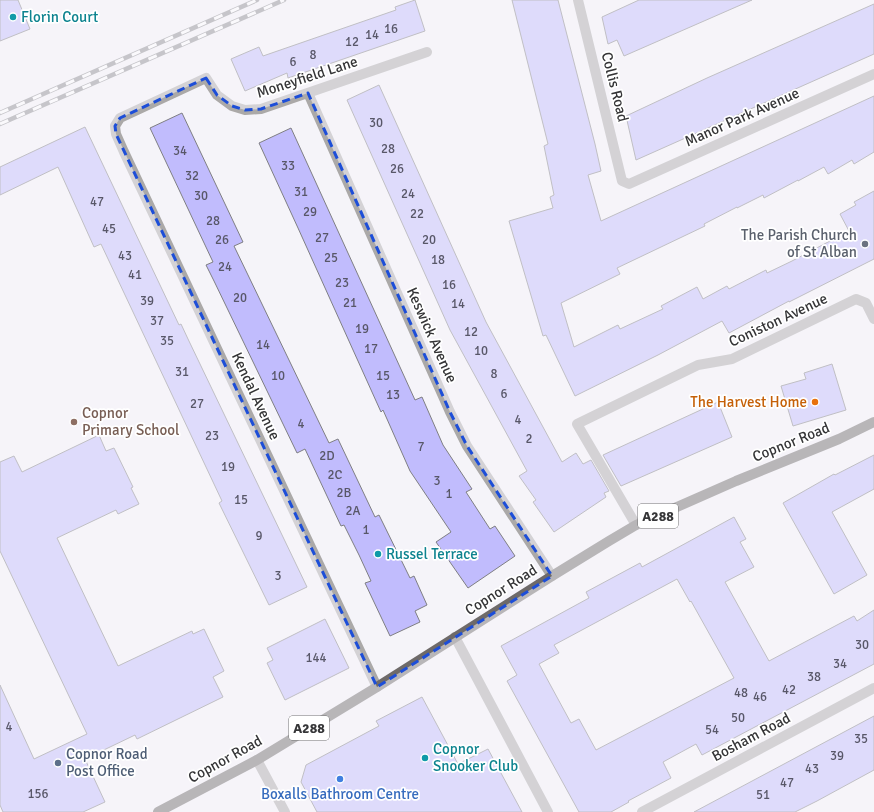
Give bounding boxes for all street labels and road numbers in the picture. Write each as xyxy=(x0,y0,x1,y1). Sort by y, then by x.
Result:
street label: Collis Road xyxy=(598,50,632,124)
street label: Moneyfield Lane xyxy=(254,52,360,102)
street label: Manor Park Avenue xyxy=(682,84,802,150)
street label: Keswick Avenue xyxy=(403,284,461,386)
street label: Coniston Avenue xyxy=(726,289,830,351)
street label: Kendal Avenue xyxy=(228,349,284,443)
street label: Copnor Road xyxy=(750,418,832,466)
road number: A288 xyxy=(638,504,678,528)
street label: Copnor Road xyxy=(462,561,540,619)
street label: Bosham Road xyxy=(709,709,793,765)
road number: A288 xyxy=(289,716,329,740)
street label: Copnor Road xyxy=(185,731,265,787)

